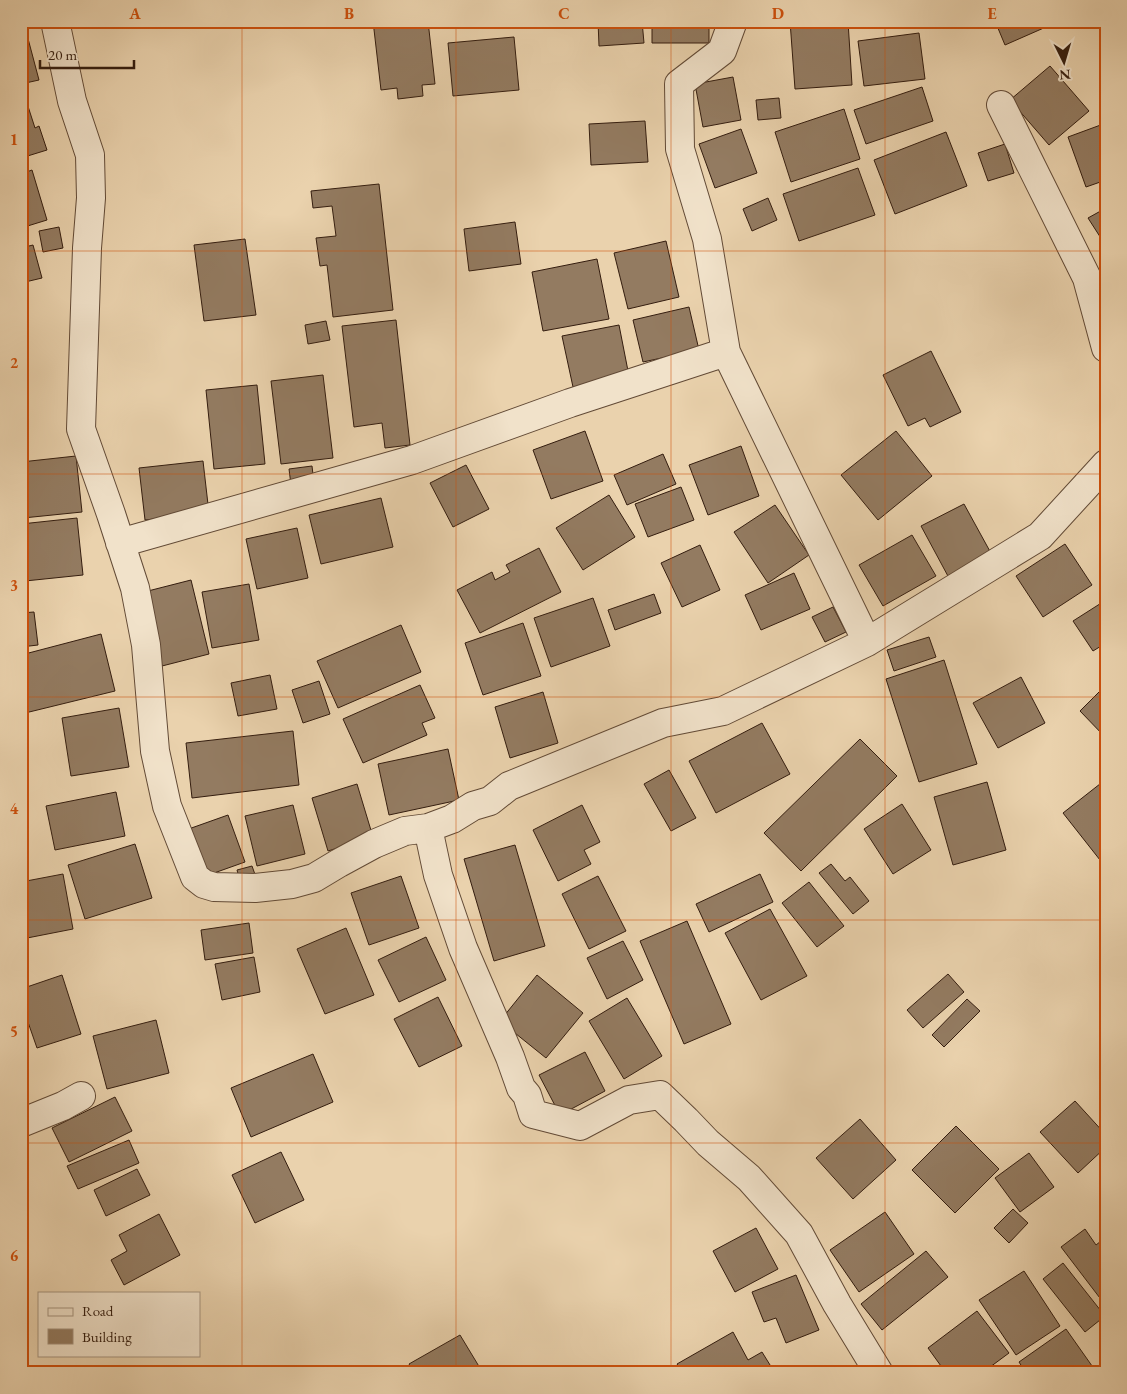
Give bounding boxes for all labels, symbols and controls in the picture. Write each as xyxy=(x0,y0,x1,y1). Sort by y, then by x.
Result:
text: A xyxy=(128,3,141,24)
text: B xyxy=(344,3,354,24)
text: C xyxy=(558,3,570,24)
text: D xyxy=(772,3,784,24)
text: E xyxy=(987,3,997,24)
scale bar xyxy=(40,38,134,70)
north arrow xyxy=(1040,38,1090,88)
text: 20 m xyxy=(48,45,77,64)
text: N xyxy=(1058,65,1072,84)
text: 1 xyxy=(10,129,18,150)
text: 2 xyxy=(10,352,19,373)
text: 3 xyxy=(10,575,18,596)
text: 4 xyxy=(10,798,19,819)
text: 5 xyxy=(10,1021,18,1042)
text: 6 xyxy=(10,1245,19,1266)
legend xyxy=(38,1292,200,1356)
text: Road xyxy=(82,1301,114,1320)
text: Building xyxy=(82,1327,132,1346)

